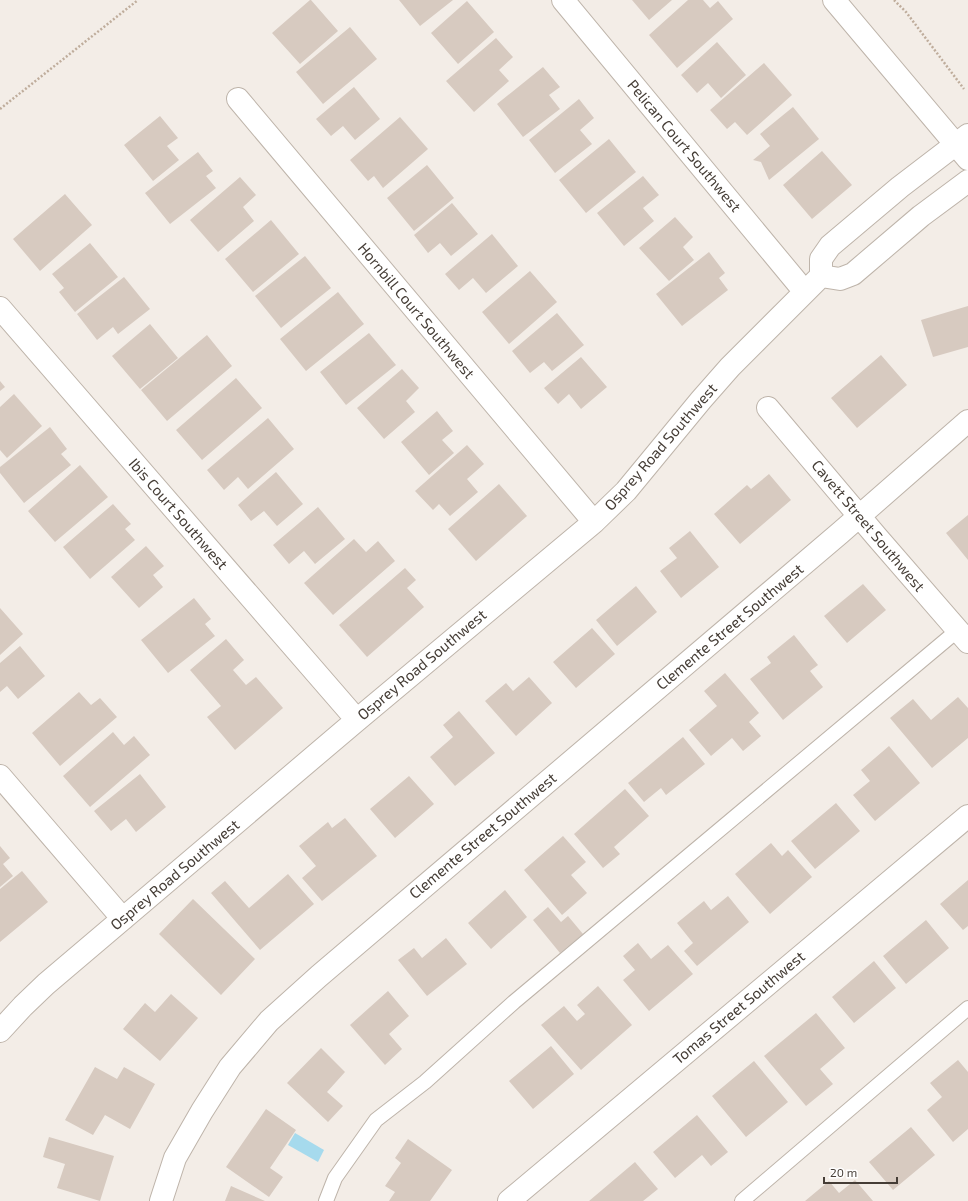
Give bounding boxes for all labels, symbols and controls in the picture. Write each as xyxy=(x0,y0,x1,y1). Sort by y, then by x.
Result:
street label: Pelican Court Southwest xyxy=(624,76,745,215)
street label: Hornbill Court Southwest xyxy=(355,239,479,382)
street label: Osprey Road Southwest xyxy=(600,379,721,514)
street label: Ibis Court Southwest xyxy=(126,454,232,573)
street label: Cavett Street Southwest xyxy=(808,456,929,595)
street label: Clemente Street Southwest xyxy=(652,559,807,693)
street label: Osprey Road Southwest xyxy=(353,605,490,723)
street label: Clemente Street Southwest xyxy=(405,768,560,902)
street label: Osprey Road Southwest xyxy=(106,815,243,933)
street label: Tomas Street Southwest xyxy=(669,947,808,1068)
scale bar xyxy=(824,1159,897,1185)
text: 20 m xyxy=(830,1165,857,1179)

